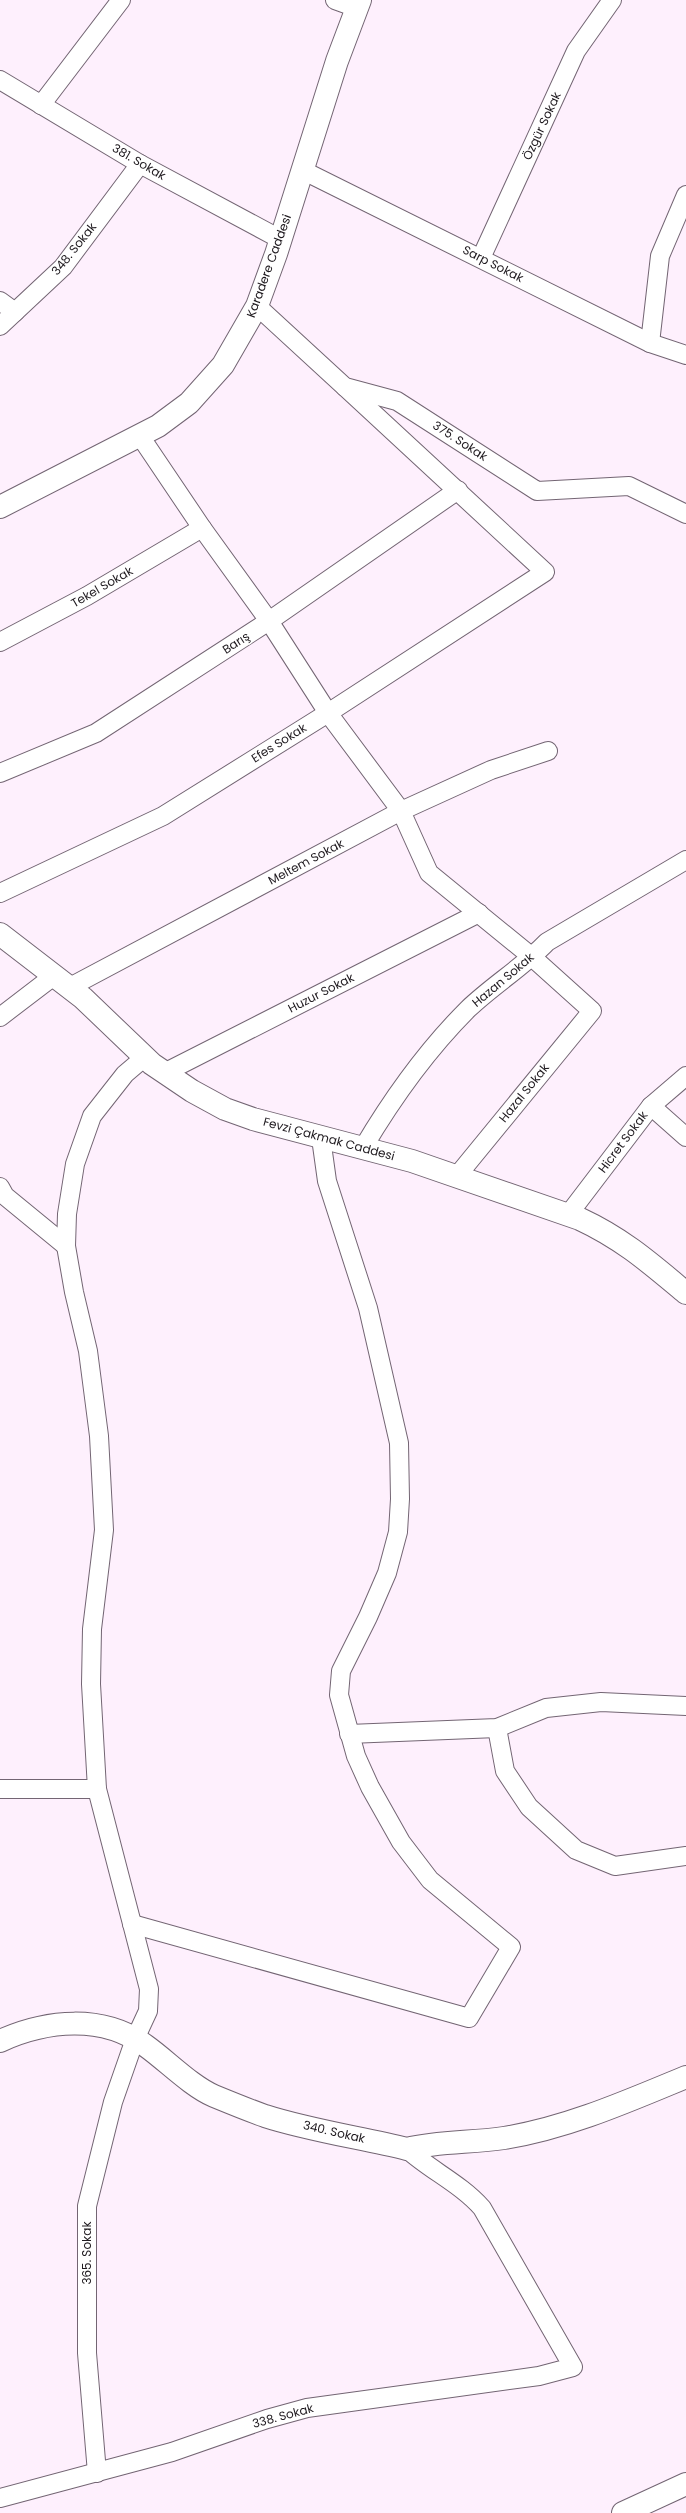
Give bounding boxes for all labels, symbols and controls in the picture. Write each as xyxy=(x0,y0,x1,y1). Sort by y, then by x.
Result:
street label: Özgür Sokak xyxy=(518,88,565,163)
street label: 381. Sokak xyxy=(109,139,170,184)
street label: Karadere Caddesi xyxy=(242,212,295,320)
street label: 348. Sokak xyxy=(47,218,101,279)
street label: Sarp Sokak xyxy=(460,241,527,287)
street label: 375. Sokak xyxy=(430,417,492,465)
street label: Tekel Sokak xyxy=(68,562,137,611)
street label: Barış xyxy=(219,628,253,658)
street label: Efes Sokak xyxy=(248,718,310,766)
street label: Meltem Sokak xyxy=(265,834,347,889)
street label: Hazan Sokak xyxy=(468,948,538,1011)
street label: Huzur Sokak xyxy=(285,968,357,1016)
street label: Hazal Sokak xyxy=(495,1059,553,1126)
street label: Hicret Sokak xyxy=(594,1107,652,1176)
street label: Fevzi Çakmak Caddesi xyxy=(261,1113,397,1164)
street label: 340. Sokak xyxy=(301,2116,368,2147)
street label: 365. Sokak xyxy=(78,2221,95,2285)
street label: 338. Sokak xyxy=(250,2399,316,2432)

